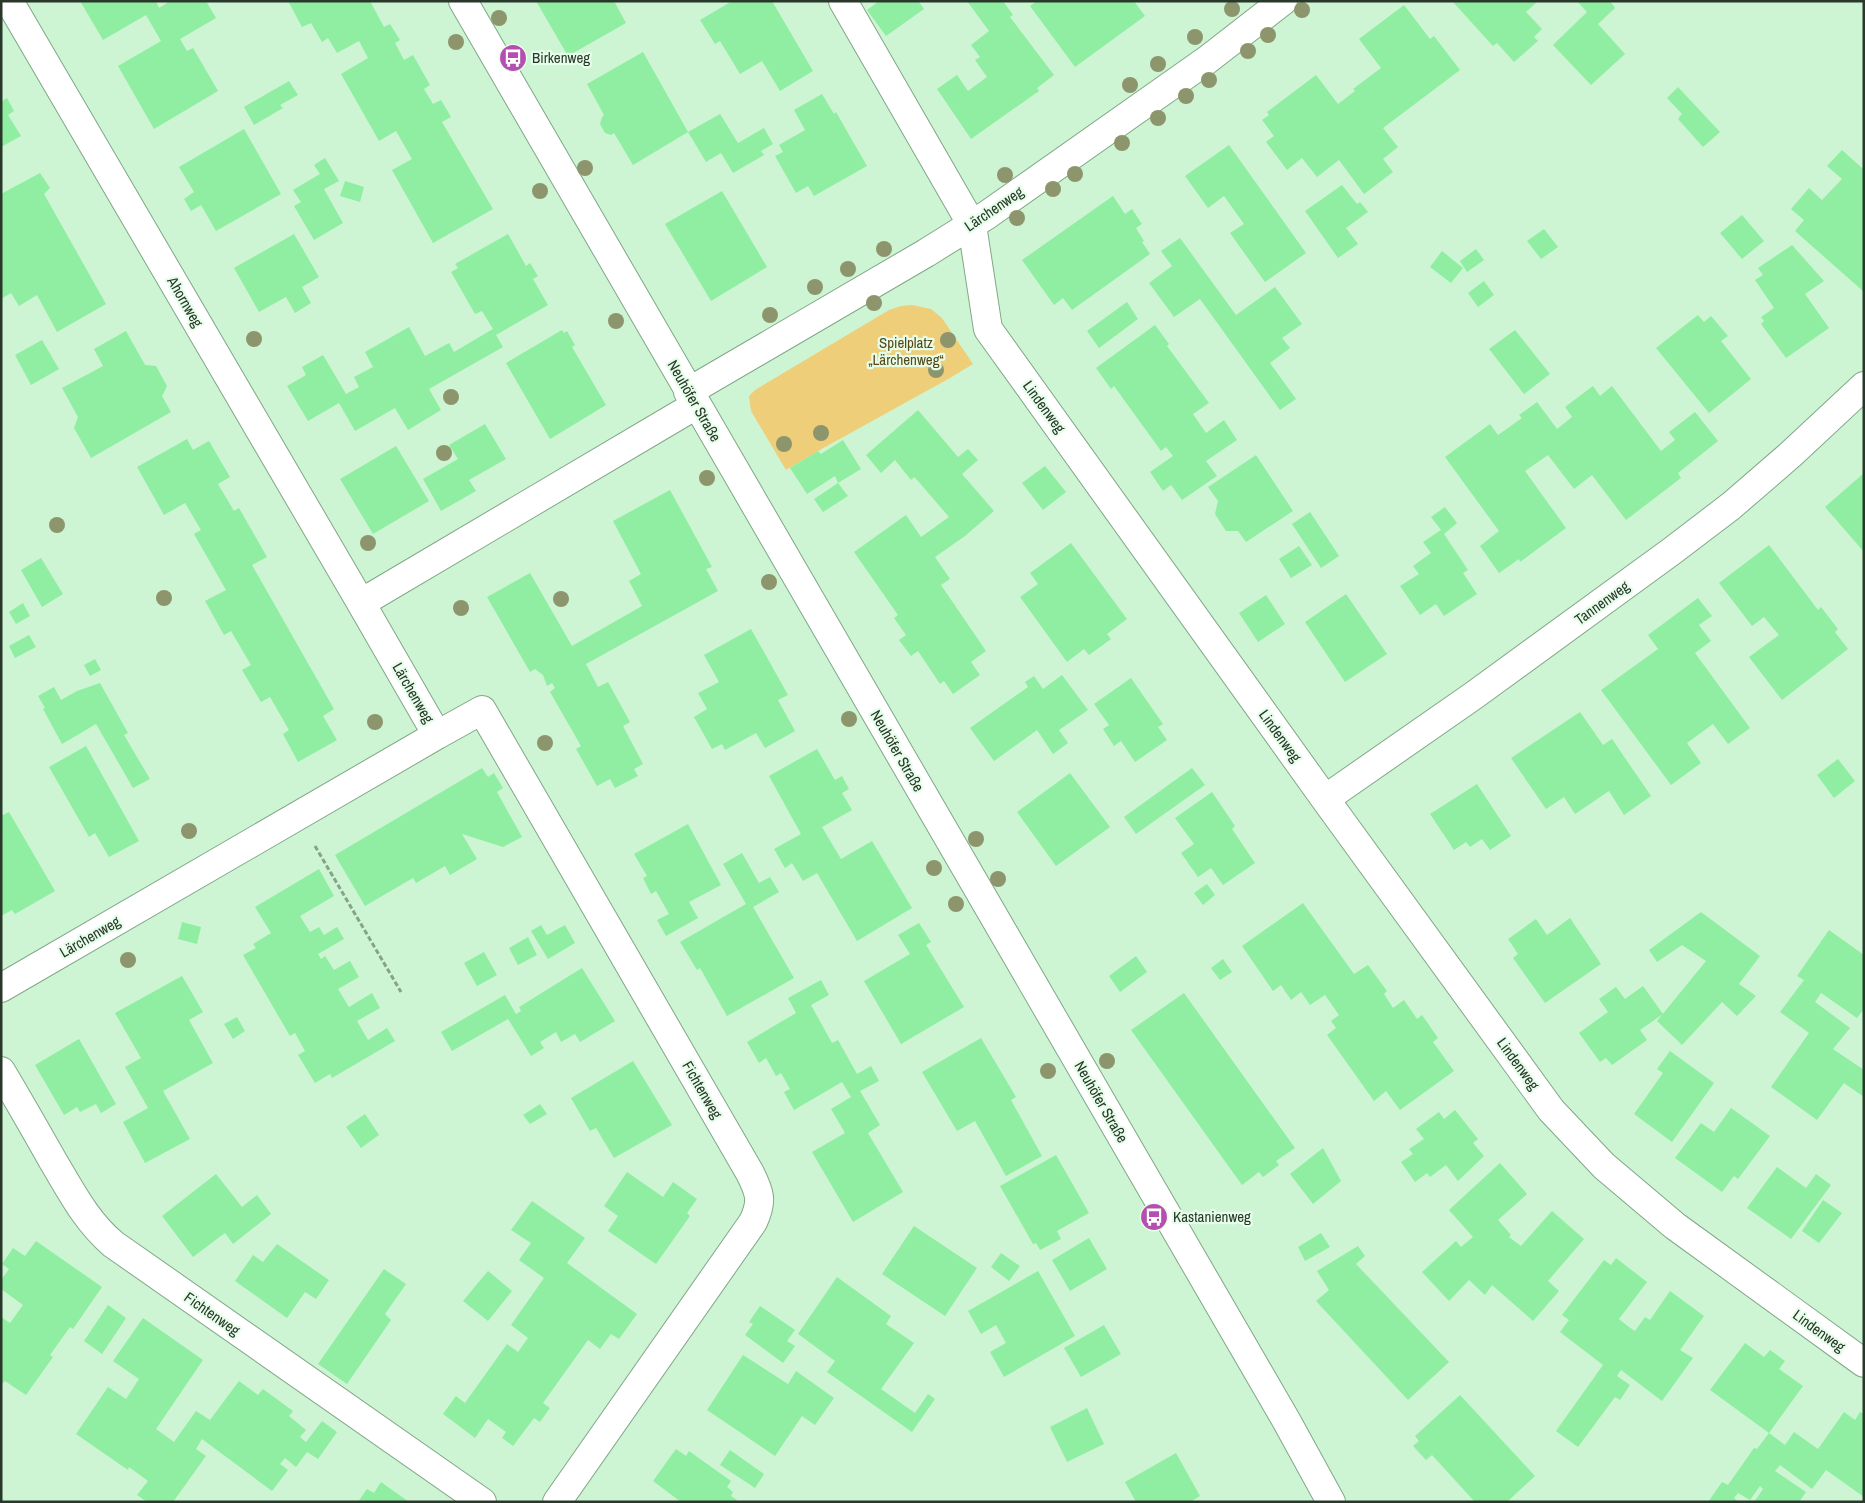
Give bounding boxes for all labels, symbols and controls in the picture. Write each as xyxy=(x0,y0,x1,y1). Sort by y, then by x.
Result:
bus stop icon: Birkenweg xyxy=(498,43,528,73)
place label: Birkenweg xyxy=(532,47,590,68)
street label: Lärchenweg xyxy=(960,181,1027,236)
street label: Ahornweg xyxy=(162,272,208,331)
park label: Spielplatz „Lärchenweg“ xyxy=(868,332,944,370)
street label: Neuhöfer Straße xyxy=(663,356,726,446)
street label: Lindenweg xyxy=(1018,376,1071,437)
street label: Tannenweg xyxy=(1570,575,1634,630)
street label: Lärchenweg xyxy=(388,658,439,727)
street label: Lindenweg xyxy=(1254,705,1307,766)
street label: Neuhöfer Straße xyxy=(866,706,929,796)
street label: Lärchenweg xyxy=(55,911,124,962)
street label: Lindenweg xyxy=(1492,1033,1545,1094)
street label: Fichtenweg xyxy=(677,1057,728,1123)
street label: Neuhöfer Straße xyxy=(1070,1057,1133,1147)
bus stop icon: Kastanienweg xyxy=(1139,1202,1169,1232)
place label: Kastanienweg xyxy=(1173,1206,1251,1227)
street label: Fichtenweg xyxy=(180,1287,244,1341)
street label: Lindenweg xyxy=(1789,1304,1850,1357)

